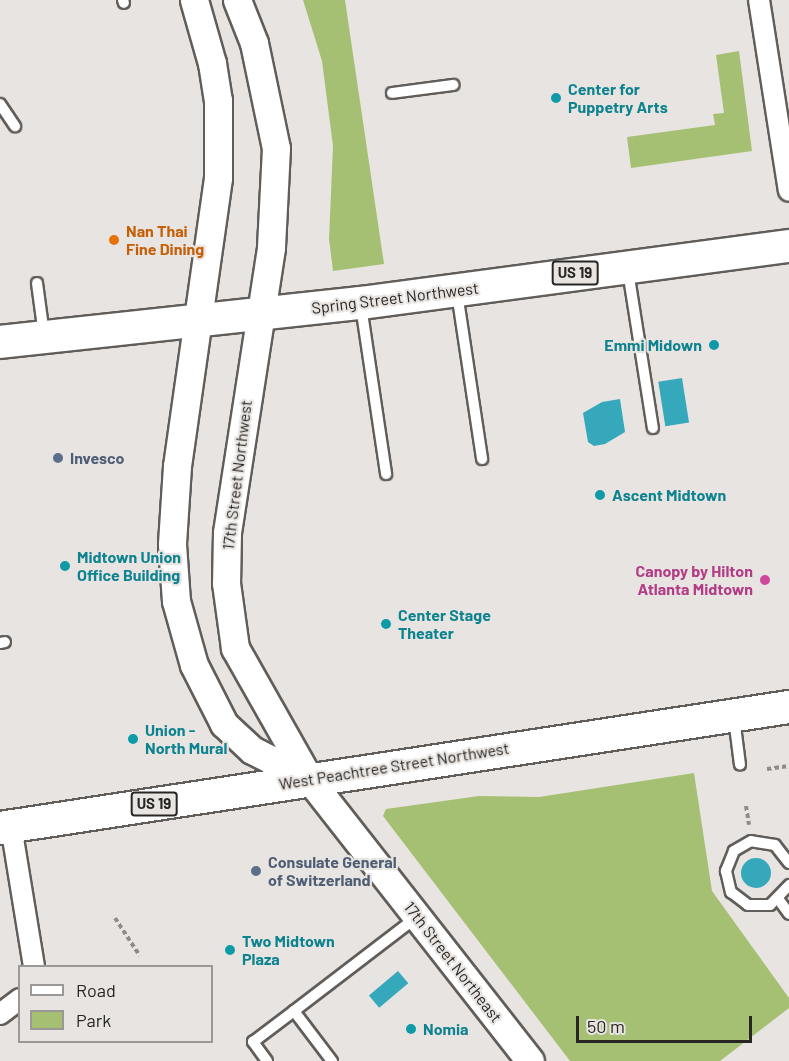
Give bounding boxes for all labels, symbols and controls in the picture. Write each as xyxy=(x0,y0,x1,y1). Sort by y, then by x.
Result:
place label: Center for Puppetry Arts xyxy=(568,79,668,117)
marker: Center for Puppetry Arts xyxy=(549,91,563,105)
place label: Nan Thai Fine Dining xyxy=(126,221,204,259)
marker: Nan Thai Fine Dining xyxy=(107,233,121,247)
road number: US 19 xyxy=(551,261,599,285)
street label: Spring Street Northwest xyxy=(310,278,480,318)
place label: Emmi Midown xyxy=(604,335,702,355)
marker: Emmi Midown xyxy=(707,338,721,352)
street label: 17th Street Northwest xyxy=(218,399,256,551)
place label: Invesco xyxy=(70,448,124,468)
marker: Invesco xyxy=(51,451,65,465)
place label: Ascent Midtown xyxy=(612,485,726,505)
marker: Ascent Midtown xyxy=(593,488,607,502)
place label: Midtown Union Office Building xyxy=(77,547,181,585)
marker: Midtown Union Office Building xyxy=(58,559,72,573)
place label: Canopy by Hilton Atlanta Midtown xyxy=(636,561,753,599)
marker: Canopy by Hilton Atlanta Midtown xyxy=(758,573,772,587)
place label: Center Stage Theater xyxy=(398,605,491,643)
marker: Center Stage Theater xyxy=(379,617,393,631)
place label: Union - North Mural xyxy=(145,720,227,758)
marker: Union - North Mural xyxy=(126,732,140,746)
street label: West Peachtree Street Northwest xyxy=(278,738,510,794)
road number: US 19 xyxy=(130,792,178,816)
place label: Consulate General of Switzerland xyxy=(268,852,397,890)
marker: Consulate General of Switzerland xyxy=(249,864,263,878)
street label: 17th Street Northeast xyxy=(400,898,506,1026)
place label: Two Midtown Plaza xyxy=(242,931,335,969)
marker: Two Midtown Plaza xyxy=(223,943,237,957)
legend xyxy=(18,965,213,1043)
text: Road xyxy=(76,979,116,1001)
scale bar xyxy=(579,1004,754,1042)
text: Park xyxy=(76,1009,111,1031)
text: 50 m xyxy=(587,1015,625,1037)
place label: Nomia xyxy=(423,1019,468,1039)
marker: Nomia xyxy=(404,1022,418,1036)

